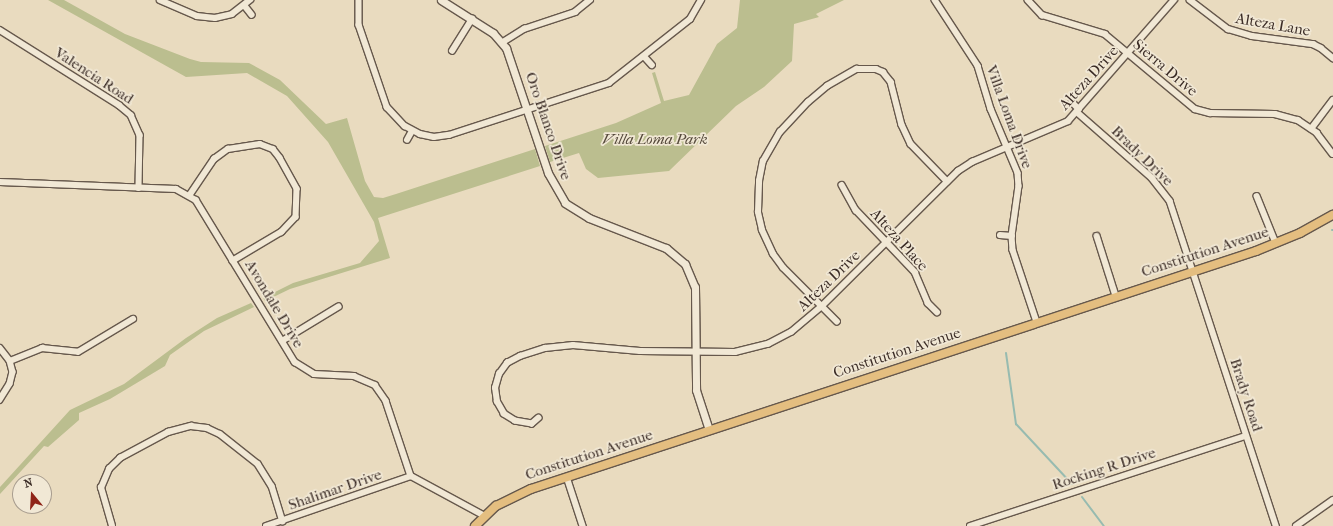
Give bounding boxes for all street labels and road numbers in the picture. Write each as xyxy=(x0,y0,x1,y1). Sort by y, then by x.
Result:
street label: Alteza Lane xyxy=(1234,10,1312,40)
street label: Sierra Drive xyxy=(1129,36,1201,100)
street label: Alteza Drive xyxy=(1056,42,1122,114)
street label: Valencia Road xyxy=(51,44,137,108)
street label: Villa Loma Drive xyxy=(982,63,1036,171)
street label: Oro Blanco Drive xyxy=(521,70,575,182)
street label: Brady Drive xyxy=(1107,122,1177,190)
street label: Alteza Place xyxy=(866,205,932,275)
street label: Constitution Avenue xyxy=(1139,223,1271,281)
street label: Alteza Drive xyxy=(794,247,864,315)
street label: Avondale Drive xyxy=(241,257,307,351)
street label: Constitution Avenue xyxy=(831,324,963,382)
street label: Brady Road xyxy=(1226,356,1266,434)
street label: Constitution Avenue xyxy=(523,426,655,484)
street label: Rocking R Drive xyxy=(1050,444,1158,494)
street label: Shalimar Drive xyxy=(286,466,384,514)

